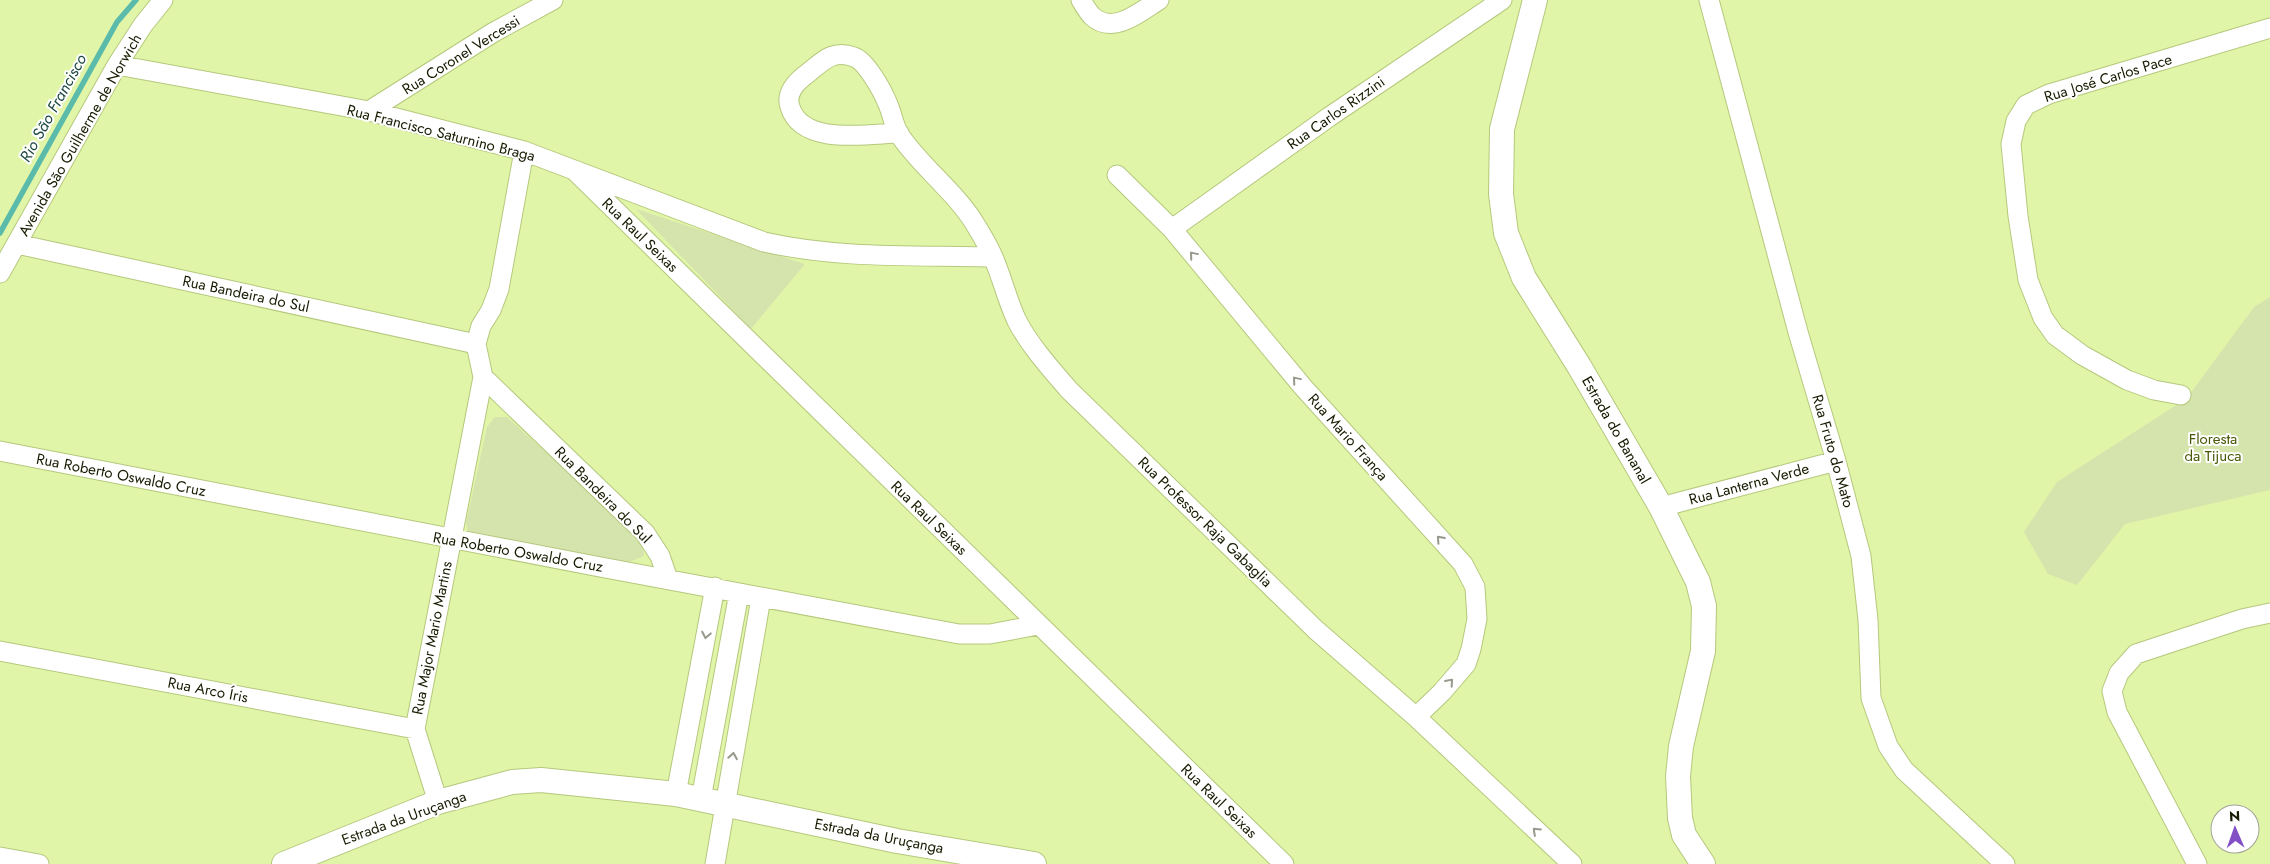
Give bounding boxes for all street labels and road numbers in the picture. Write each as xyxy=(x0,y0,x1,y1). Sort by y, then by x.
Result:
street label: Rua Coronel Vercessi xyxy=(398,10,524,100)
street label: Avenida São Guilherme de Norwich xyxy=(13,30,147,240)
street label: Rua José Carlos Pace xyxy=(2041,48,2175,108)
street label: Rua Carlos Rizzini xyxy=(1283,71,1389,155)
street label: Rua Francisco Saturnino Braga xyxy=(345,99,537,167)
street label: Rua Raul Seixas xyxy=(597,193,683,277)
street label: Rua Bandeira do Sul xyxy=(180,270,312,318)
street label: Estrada do Bananal xyxy=(1576,372,1656,488)
street label: Rua Mario França xyxy=(1303,388,1393,486)
street label: Rua Fruto do Mato xyxy=(1806,392,1860,510)
street label: Rua Bandeira do Sul xyxy=(550,442,656,548)
street label: Rua Roberto Oswaldo Cruz xyxy=(34,448,208,502)
street label: Rua Professor Raja Gabaglia xyxy=(1133,452,1277,592)
street label: Rua Lanterna Verde xyxy=(1686,457,1812,511)
street label: Rua Raul Seixas xyxy=(886,476,972,560)
street label: Rua Roberto Oswaldo Cruz xyxy=(431,526,605,578)
street label: Rua Major Mario Martins xyxy=(406,559,458,717)
street label: Rua Arco Íris xyxy=(166,671,250,709)
street label: Rua Raul Seixas xyxy=(1176,759,1262,843)
street label: Estrada da Uruçanga xyxy=(339,785,469,851)
street label: Estrada da Uruçanga xyxy=(812,813,946,859)

